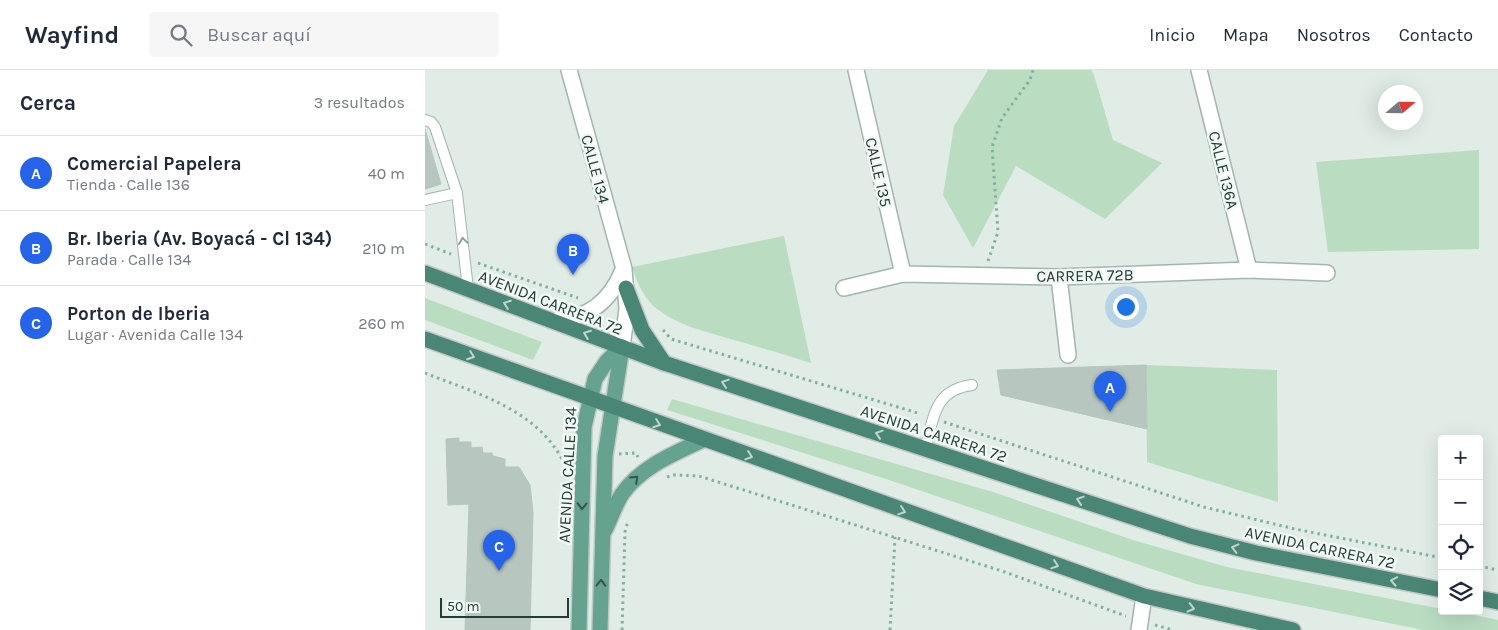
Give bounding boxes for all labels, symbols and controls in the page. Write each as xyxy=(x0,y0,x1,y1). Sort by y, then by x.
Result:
search box xyxy=(149,12,499,57)
text: Wayfind xyxy=(25,21,119,49)
icon: search xyxy=(167,21,195,49)
text: Buscar aquí xyxy=(207,24,311,46)
text: Inicio xyxy=(1149,24,1195,46)
text: Mapa xyxy=(1223,24,1269,46)
text: Nosotros xyxy=(1297,24,1371,46)
text: Contacto xyxy=(1399,24,1473,46)
north arrow xyxy=(1378,85,1423,130)
text: Cerca xyxy=(20,91,76,115)
text: 3 resultados xyxy=(314,93,405,112)
street label: CALLE 136A xyxy=(1205,129,1242,211)
street label: CALLE 134 xyxy=(577,133,614,206)
street label: CALLE 135 xyxy=(861,136,896,209)
text: Comercial Papelera xyxy=(67,153,242,175)
text: A xyxy=(31,164,41,183)
text: 40 m xyxy=(368,164,405,183)
text: Tienda · Calle 136 xyxy=(67,175,190,194)
text: Br. Iberia (Av. Boyacá - Cl 134) xyxy=(67,228,332,250)
pin: B xyxy=(557,234,589,275)
one-way arrow xyxy=(458,236,469,244)
text: B xyxy=(31,239,41,258)
text: 210 m xyxy=(362,239,405,258)
text: Parada · Calle 134 xyxy=(67,250,191,269)
street label: CARRERA 72B xyxy=(1036,265,1134,286)
street label: AVENIDA CARRERA 72 xyxy=(476,266,626,339)
your location xyxy=(1113,294,1139,320)
one-way arrow xyxy=(503,300,512,310)
text: Porton de Iberia xyxy=(67,303,210,325)
text: C xyxy=(31,314,41,333)
text: 260 m xyxy=(358,314,405,333)
text: Lugar · Avenida Calle 134 xyxy=(67,325,243,344)
one-way arrow xyxy=(584,330,592,340)
one-way arrow xyxy=(466,350,475,360)
pin: A xyxy=(1094,371,1126,412)
one-way arrow xyxy=(721,378,729,388)
street label: AVENIDA CARRERA 72 xyxy=(858,401,1009,466)
street label: AVENIDA CALLE 134 xyxy=(554,406,581,544)
one-way arrow xyxy=(653,418,661,428)
one-way arrow xyxy=(875,430,883,440)
map controls xyxy=(1438,435,1483,615)
button: + xyxy=(1438,435,1483,480)
one-way arrow xyxy=(744,451,752,461)
one-way arrow xyxy=(630,476,639,485)
button: − xyxy=(1438,480,1483,525)
one-way arrow xyxy=(1076,496,1084,506)
one-way arrow xyxy=(576,502,587,510)
one-way arrow xyxy=(897,505,906,515)
street label: AVENIDA CARRERA 72 xyxy=(1243,522,1397,573)
button: locate xyxy=(1438,525,1483,570)
pin: C xyxy=(483,530,515,571)
one-way arrow xyxy=(1231,543,1239,553)
one-way arrow xyxy=(1050,559,1059,569)
button: layers xyxy=(1438,570,1483,615)
one-way arrow xyxy=(1390,576,1398,586)
one-way arrow xyxy=(596,579,606,586)
scale bar xyxy=(440,595,569,618)
text: 50 m xyxy=(447,598,480,615)
one-way arrow xyxy=(1187,602,1196,613)

